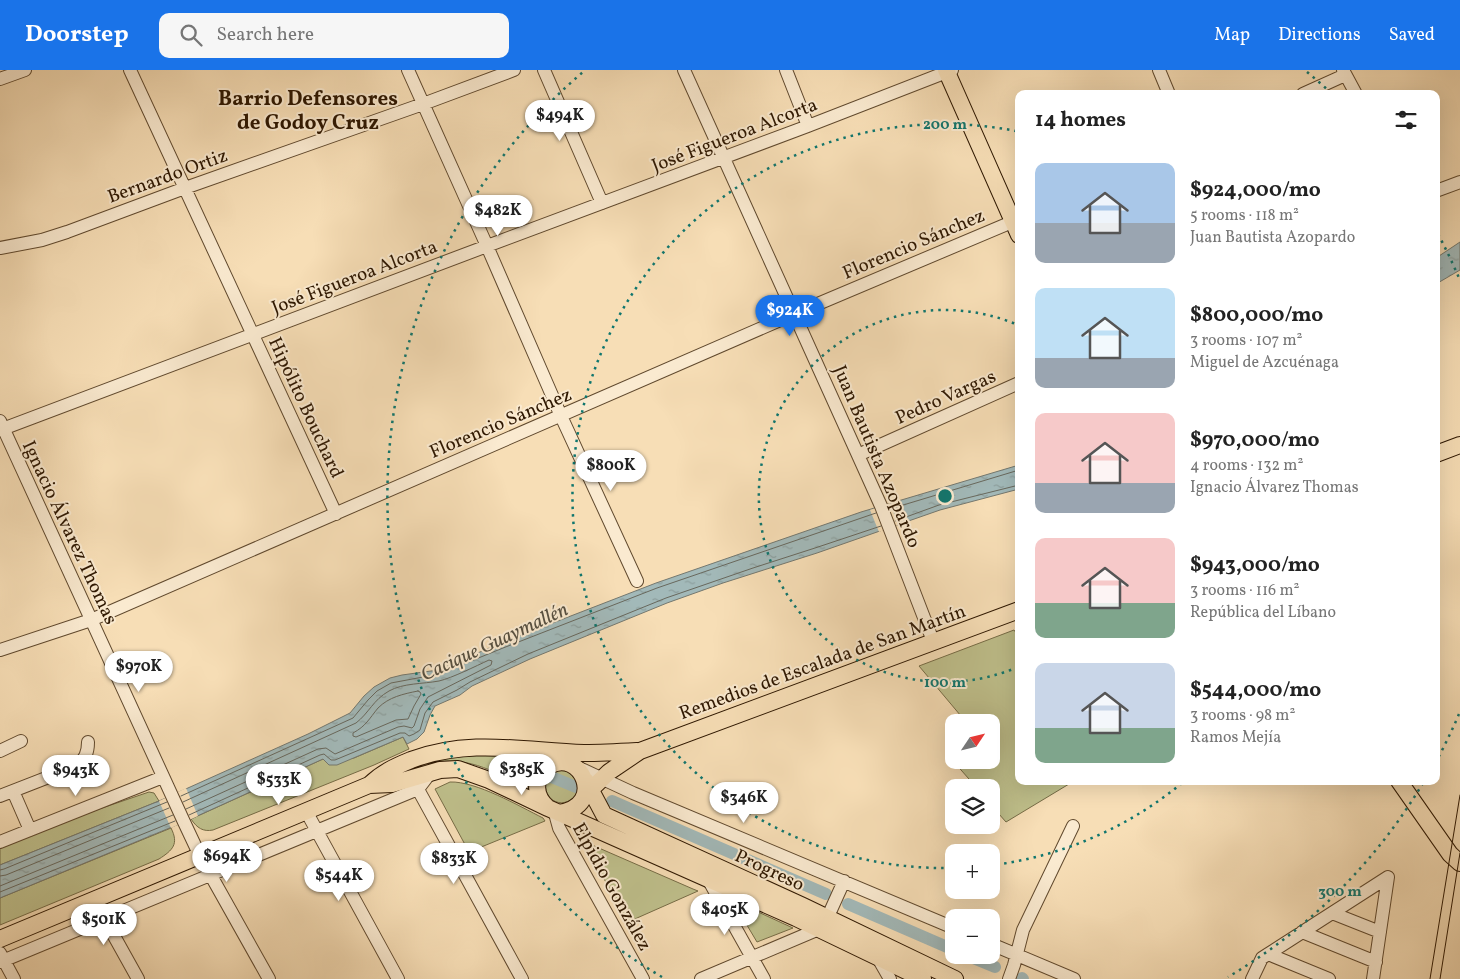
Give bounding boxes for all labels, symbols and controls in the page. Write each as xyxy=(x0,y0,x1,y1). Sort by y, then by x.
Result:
search box xyxy=(159,13,509,58)
text: Doorstep xyxy=(25,18,129,52)
icon: search xyxy=(177,21,205,49)
text: Search here xyxy=(217,22,314,48)
text: Map xyxy=(1214,23,1250,48)
text: Directions xyxy=(1278,23,1361,48)
text: Saved xyxy=(1389,23,1435,48)
district label: Barrio Defensores de Godoy Cruz xyxy=(218,85,398,138)
street label: José Figueroa Alcorta xyxy=(648,92,821,179)
pin: $494K xyxy=(525,100,595,142)
text: $494K xyxy=(536,105,584,127)
text: 14 homes xyxy=(1035,106,1126,135)
icon: filters xyxy=(1392,106,1420,134)
text: 200 m xyxy=(923,115,967,136)
street label: Bernardo Ortiz xyxy=(104,143,231,211)
text: $924,000/mo xyxy=(1190,176,1321,205)
icon: home xyxy=(1075,183,1135,243)
pin: $482K xyxy=(463,194,533,237)
text: $482K xyxy=(475,200,521,222)
street label: Florencio Sánchez xyxy=(839,203,989,287)
text: 5 rooms · 118 m² xyxy=(1190,205,1299,227)
text: Juan Bautista Azopardo xyxy=(1190,227,1355,249)
street label: José Figueroa Alcorta xyxy=(268,234,441,321)
pin: $924K xyxy=(755,294,825,337)
text: $924K xyxy=(766,300,814,322)
text: $800,000/mo xyxy=(1190,301,1323,330)
icon: home xyxy=(1075,308,1135,368)
text: 3 rooms · 107 m² xyxy=(1190,330,1303,352)
street label: Hipólito Bouchard xyxy=(261,333,349,483)
text: Miguel de Azcuénaga xyxy=(1190,352,1339,374)
street label: Juan Bautista Azopardo xyxy=(826,361,926,552)
street label: Pedro Vargas xyxy=(891,364,1000,432)
street label: Florencio Sánchez xyxy=(426,382,576,466)
text: $970,000/mo xyxy=(1190,426,1320,455)
icon: home xyxy=(1075,433,1135,493)
street label: Ignacio Álvarez Thomas xyxy=(15,437,123,629)
pin: $800K xyxy=(576,450,646,492)
text: $800K xyxy=(586,455,636,477)
text: 4 rooms · 132 m² xyxy=(1190,455,1303,477)
text: Ignacio Álvarez Thomas xyxy=(1190,477,1359,499)
centre of rings xyxy=(936,487,954,505)
text: $943,000/mo xyxy=(1190,551,1320,580)
icon: home xyxy=(1075,558,1135,618)
text: 3 rooms · 116 m² xyxy=(1190,580,1299,602)
water label: Cacique Guaymallén xyxy=(417,596,573,689)
street label: Remedios de Escalada de San Martín xyxy=(676,599,970,727)
text: República del Líbano xyxy=(1190,602,1336,624)
pin: $970K xyxy=(104,650,174,693)
text: $970K xyxy=(116,656,162,678)
text: 100 m xyxy=(924,673,967,694)
text: $544,000/mo xyxy=(1190,676,1321,705)
icon: home xyxy=(1075,683,1135,743)
text: 3 rooms · 98 m² xyxy=(1190,705,1295,727)
north arrow xyxy=(945,714,1000,769)
map controls xyxy=(945,714,1000,964)
text: Ramos Mejía xyxy=(1190,727,1281,749)
pin: $943K xyxy=(41,754,111,797)
pin: $385K xyxy=(487,754,557,796)
text: $385K xyxy=(500,759,544,781)
text: $943K xyxy=(53,760,99,782)
pin: $533K xyxy=(244,764,314,806)
text: $533K xyxy=(257,769,301,791)
button: layers xyxy=(945,779,1000,834)
pin: $346K xyxy=(709,782,779,824)
text: $346K xyxy=(720,787,768,809)
street label: Elpidio González xyxy=(565,818,657,956)
pin: $694K xyxy=(192,840,262,883)
pin: $833K xyxy=(419,842,489,885)
street label: Progreso xyxy=(730,843,808,898)
button: + xyxy=(945,844,1000,899)
text: $694K xyxy=(203,846,251,868)
text: $833K xyxy=(431,848,477,870)
pin: $544K xyxy=(304,860,374,902)
text: $544K xyxy=(315,865,363,887)
text: 300 m xyxy=(1318,882,1362,903)
pin: $405K xyxy=(690,894,760,936)
text: $405K xyxy=(701,899,749,921)
pin: $501K xyxy=(69,904,139,946)
text: $501K xyxy=(82,909,126,931)
button: − xyxy=(945,909,1000,964)

